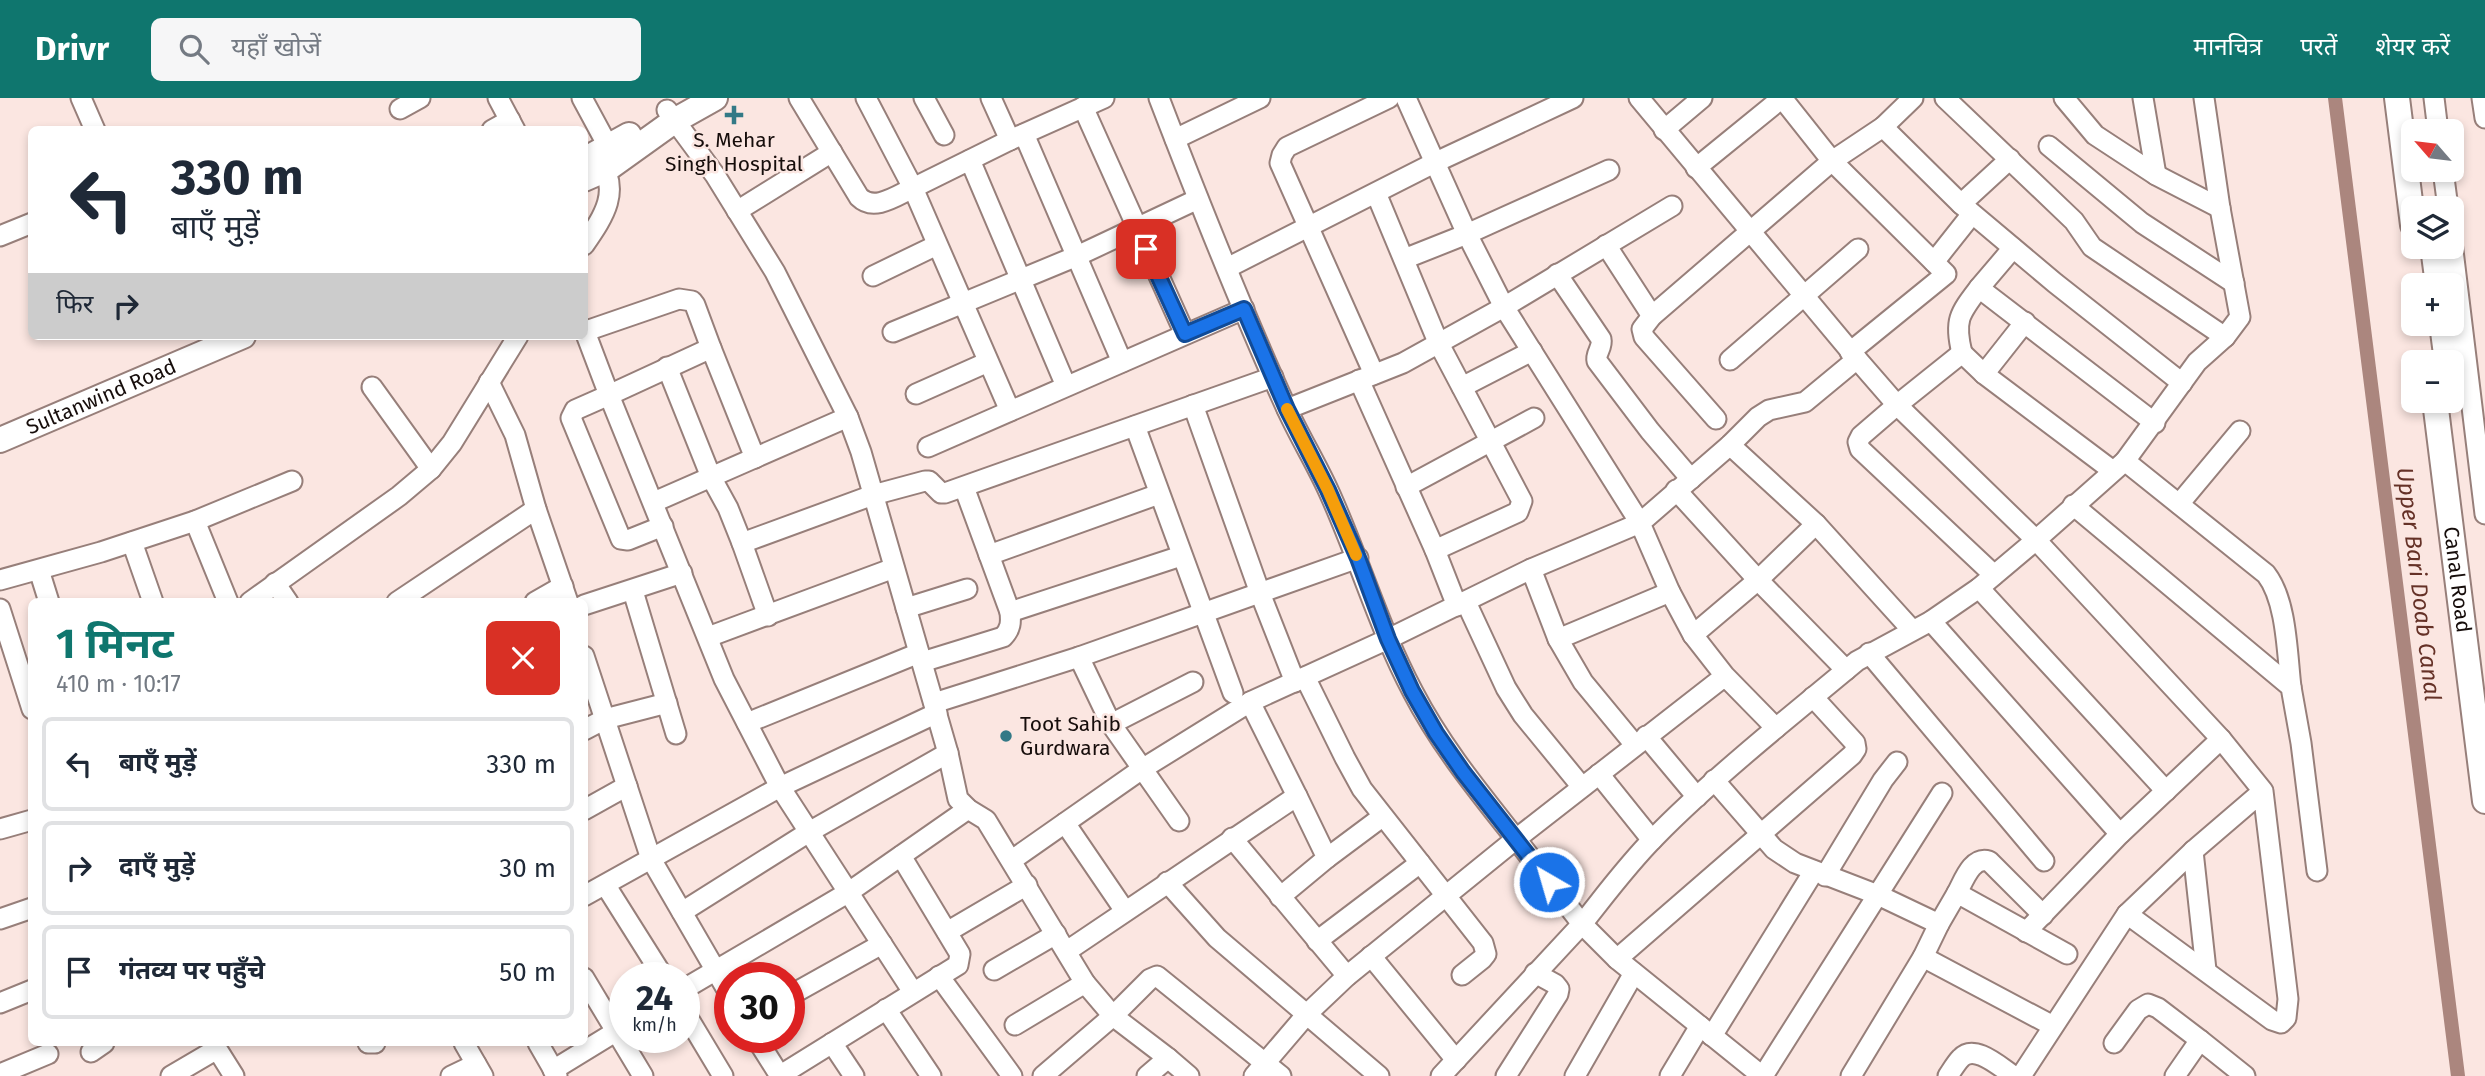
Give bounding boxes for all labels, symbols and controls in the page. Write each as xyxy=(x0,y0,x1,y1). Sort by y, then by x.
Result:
search box xyxy=(151,18,641,81)
text: Drivr xyxy=(35,29,109,69)
icon: search xyxy=(175,30,213,68)
text: यहाँ खोजें xyxy=(231,32,321,63)
text: मानचित्र xyxy=(2194,33,2262,61)
text: परतें xyxy=(2300,33,2337,61)
text: शेयर करें xyxy=(2375,33,2450,61)
marker: S. Mehar Singh Hospital xyxy=(724,105,744,125)
north arrow xyxy=(2401,119,2464,182)
map controls xyxy=(2401,119,2464,413)
place label: S. Mehar Singh Hospital xyxy=(665,127,803,177)
text: 330 m xyxy=(171,148,304,207)
icon: left xyxy=(56,154,147,245)
button: layers xyxy=(2401,196,2464,259)
text: बाएँ मुड़ें xyxy=(171,208,260,246)
pin xyxy=(1116,219,1176,279)
icon: arrive xyxy=(1127,230,1165,268)
button: + xyxy=(2401,273,2464,336)
icon: right xyxy=(107,287,145,325)
text: फिर xyxy=(56,289,93,320)
button: − xyxy=(2401,350,2464,413)
street label: Sultanwind Road xyxy=(22,353,180,440)
water label: Upper Bari Doab Canal xyxy=(2391,466,2447,702)
street label: Canal Road xyxy=(2438,525,2477,634)
text: 1 मिनट xyxy=(56,619,174,669)
button: close xyxy=(486,621,560,695)
text: 410 m · 10:17 xyxy=(56,670,181,698)
place label: Toot Sahib Gurdwara xyxy=(1020,711,1121,761)
marker: Toot Sahib Gurdwara xyxy=(998,728,1014,744)
icon: left xyxy=(60,745,98,783)
text: बाएँ मुड़ें xyxy=(119,747,196,778)
text: 330 m xyxy=(486,749,556,780)
position arrow xyxy=(1512,845,1586,919)
icon: right xyxy=(60,849,98,887)
text: दाएँ मुड़ें xyxy=(119,851,195,882)
text: 30 m xyxy=(499,853,556,884)
icon: arrive xyxy=(60,953,98,991)
text: गंतव्य पर पहुँचे xyxy=(119,955,265,986)
text: 50 m xyxy=(499,957,556,988)
speed limit sign: 30 xyxy=(714,962,805,1053)
text: 24 xyxy=(636,977,673,1019)
text: km/h xyxy=(632,1014,677,1036)

